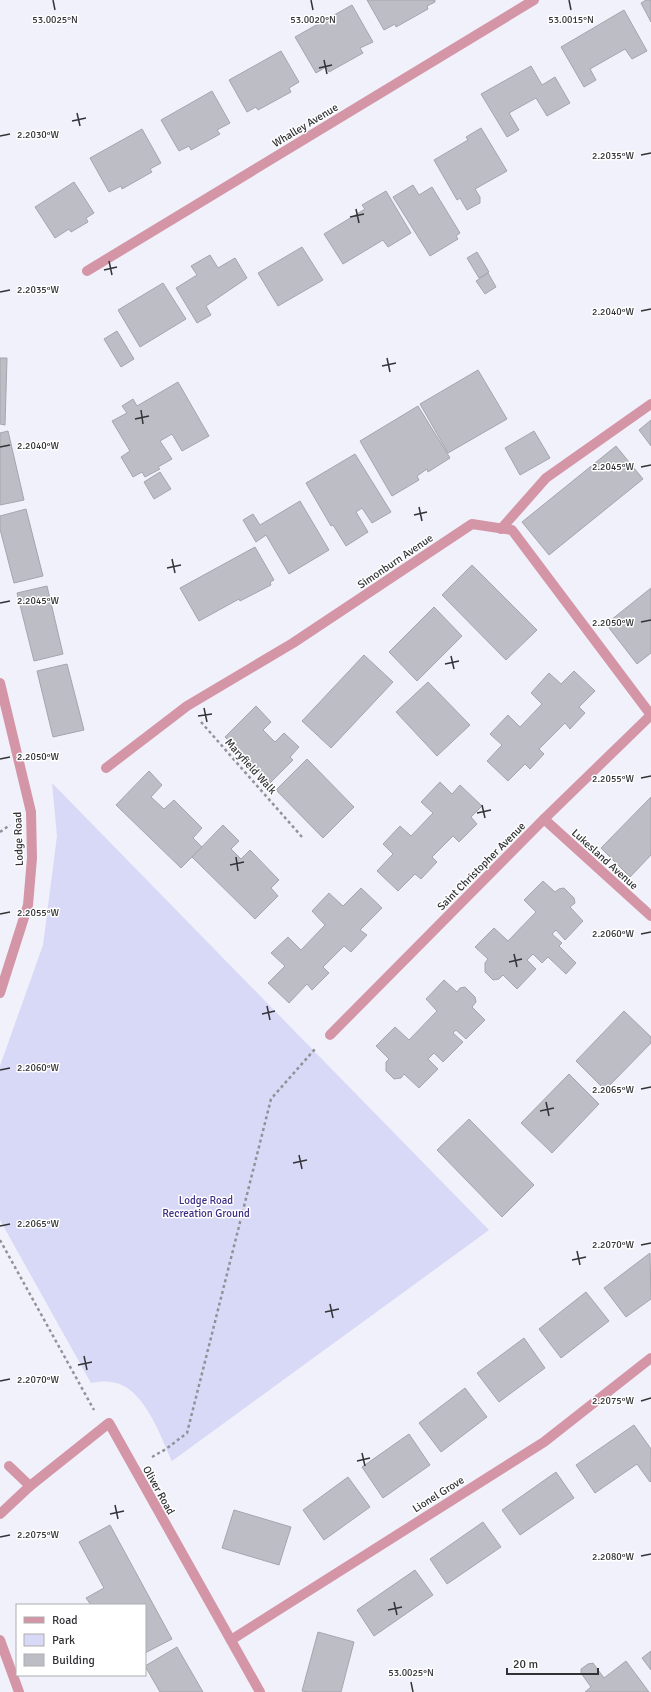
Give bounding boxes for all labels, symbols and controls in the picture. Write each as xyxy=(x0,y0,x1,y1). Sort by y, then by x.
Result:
text: 53.0025°N xyxy=(32,14,78,26)
text: 53.0020°N xyxy=(290,14,336,26)
text: 53.0015°N xyxy=(548,14,594,26)
street label: Whalley Avenue xyxy=(270,101,341,150)
text: 2.2030°W xyxy=(17,129,59,141)
text: 2.2035°W xyxy=(592,150,634,162)
text: 2.2035°W xyxy=(17,284,59,296)
text: 2.2040°W xyxy=(592,306,634,318)
text: 2.2040°W xyxy=(17,440,59,452)
text: 2.2045°W xyxy=(592,461,634,473)
street label: Simonburn Avenue xyxy=(355,531,436,591)
text: 2.2045°W xyxy=(17,595,59,607)
text: 2.2050°W xyxy=(592,617,634,629)
street label: Maryfield Walk xyxy=(222,736,279,797)
text: 2.2050°W xyxy=(17,751,59,763)
text: 2.2055°W xyxy=(592,773,634,785)
street label: Lodge Road xyxy=(11,811,26,866)
street label: Saint Christopher Avenue xyxy=(435,820,528,913)
street label: Lukesland Avenue xyxy=(569,826,640,893)
text: 2.2055°W xyxy=(17,907,59,919)
text: 2.2060°W xyxy=(592,928,634,940)
text: 2.2060°W xyxy=(17,1062,59,1074)
text: 2.2065°W xyxy=(592,1084,634,1096)
park label: Lodge Road Recreation Ground xyxy=(162,1194,250,1220)
text: 2.2065°W xyxy=(17,1218,59,1230)
text: 2.2070°W xyxy=(592,1239,634,1251)
text: 2.2070°W xyxy=(17,1374,59,1386)
text: 2.2075°W xyxy=(592,1395,634,1407)
street label: Oliver Road xyxy=(140,1464,177,1517)
street label: Lionel Grove xyxy=(410,1473,466,1515)
text: 2.2075°W xyxy=(17,1529,59,1541)
text: 2.2080°W xyxy=(592,1551,634,1563)
legend xyxy=(16,1604,146,1676)
text: Road xyxy=(52,1613,78,1628)
text: Park xyxy=(52,1633,75,1648)
scale bar xyxy=(507,1650,598,1676)
text: Building xyxy=(52,1653,95,1668)
text: 20 m xyxy=(513,1657,538,1672)
text: 53.0025°N xyxy=(388,1667,434,1679)

